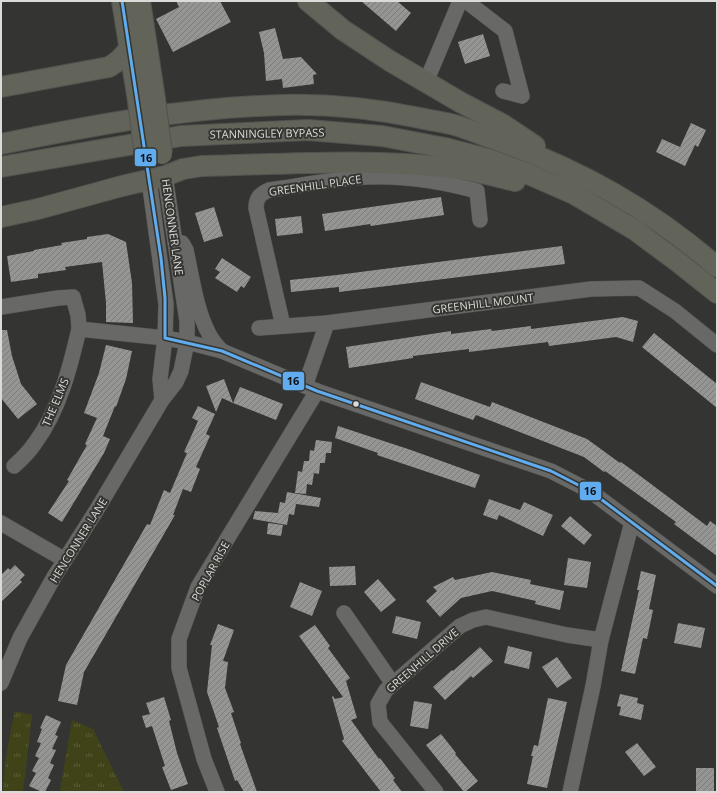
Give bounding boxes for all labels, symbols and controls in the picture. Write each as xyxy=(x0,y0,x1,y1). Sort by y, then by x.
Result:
street label: STANNINGLEY BYPASS xyxy=(210,125,324,141)
line badge: 16 xyxy=(134,148,157,167)
text: 16 xyxy=(140,150,152,165)
street label: GREENHILL PLACE xyxy=(268,171,362,199)
street label: HENCONNER LANE xyxy=(159,178,187,276)
street label: GREENHILL MOUNT xyxy=(432,289,534,317)
line badge: 16 xyxy=(282,371,305,391)
text: 16 xyxy=(287,373,299,388)
street label: THE ELMS xyxy=(38,376,72,428)
unlabelled marker xyxy=(351,399,361,409)
line badge: 16 xyxy=(579,481,602,501)
text: 16 xyxy=(584,483,596,498)
street label: HENCONNER LANE xyxy=(46,495,110,585)
street label: POPLAR RISE xyxy=(187,538,233,604)
street label: GREENHILL DRIVE xyxy=(383,624,461,696)

